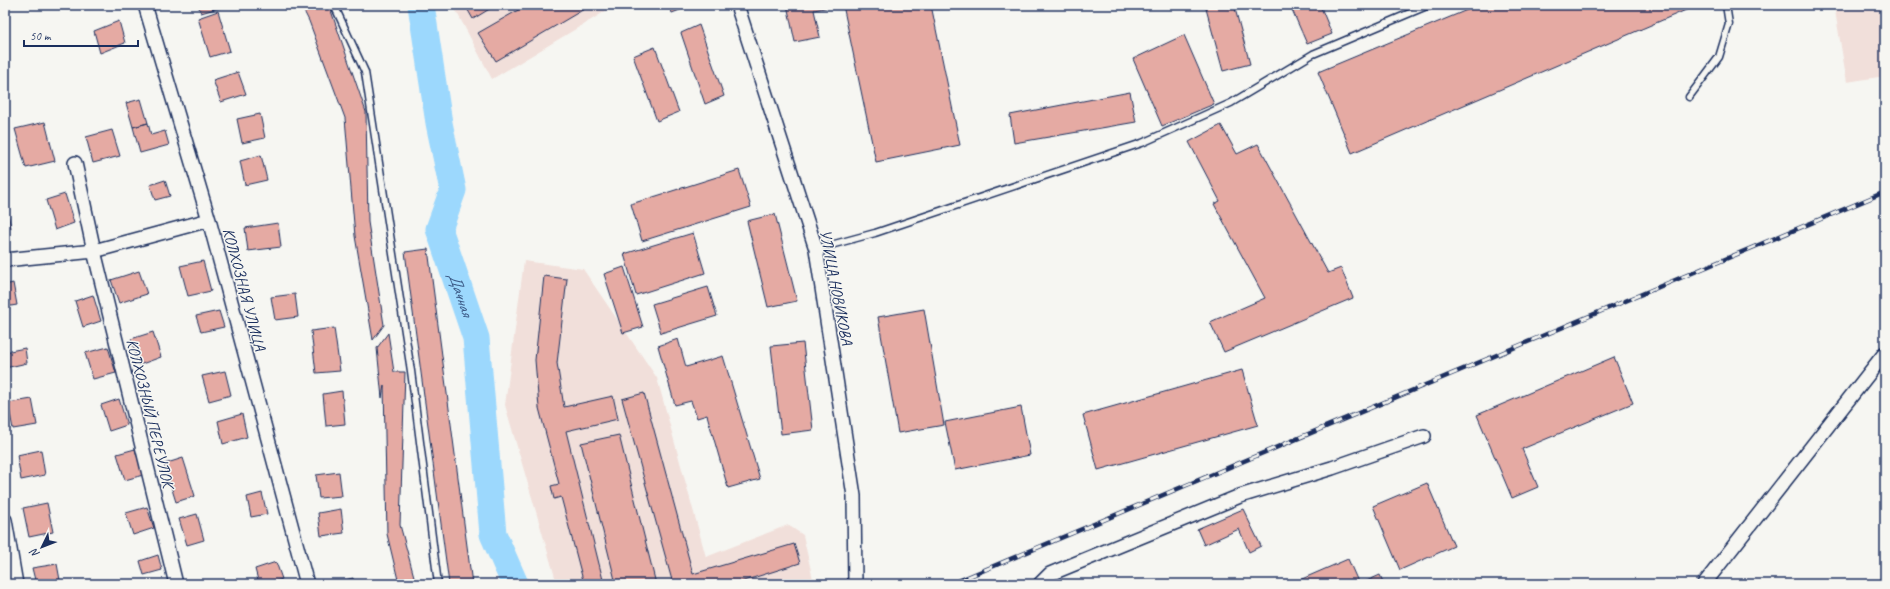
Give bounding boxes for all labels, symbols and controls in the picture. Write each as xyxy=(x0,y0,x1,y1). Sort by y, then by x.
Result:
scale bar xyxy=(24,22,138,48)
text: 50 m xyxy=(30,28,52,44)
street label: КОЛХОЗНАЯ УЛИЦА xyxy=(218,226,270,354)
street label: УЛИЦА НОВИКОВА xyxy=(815,228,857,347)
water label: Дачная xyxy=(443,269,479,322)
street label: КОЛХОЗНЫЙ ПЕРЕУЛОК xyxy=(122,337,179,493)
north arrow xyxy=(22,527,62,567)
text: N xyxy=(26,545,42,561)

